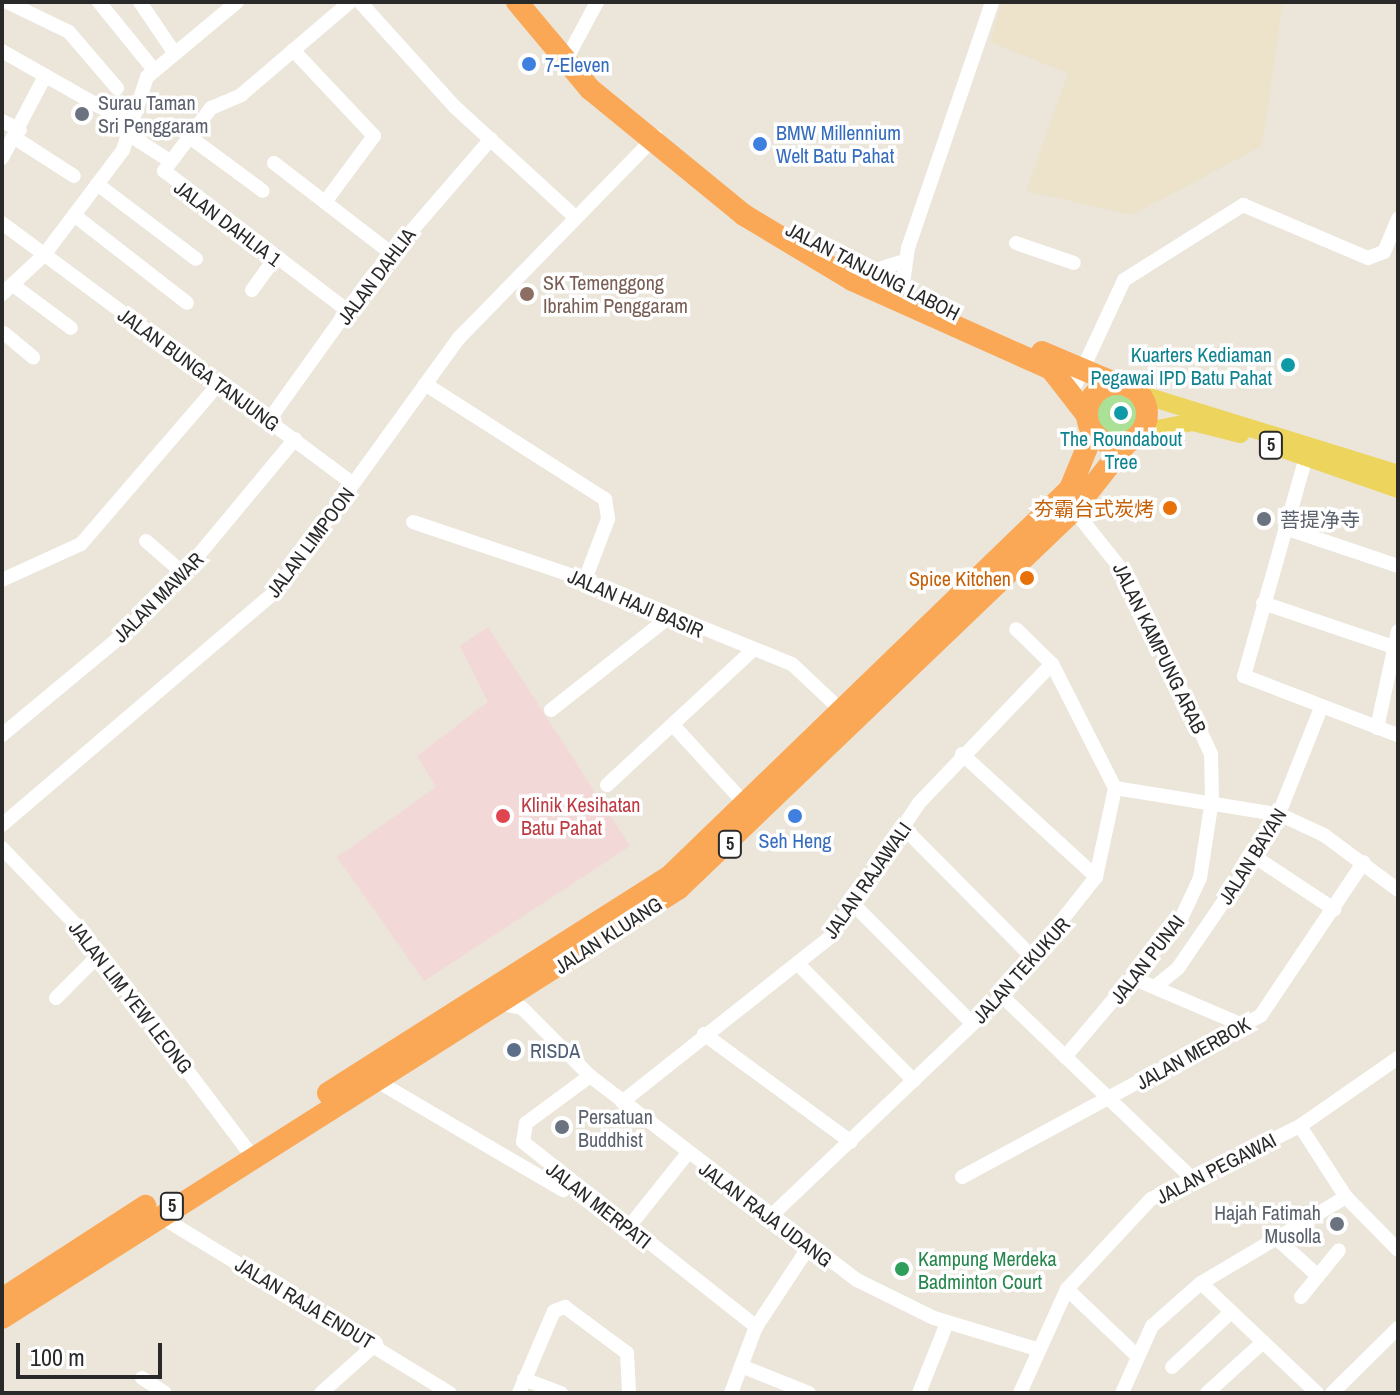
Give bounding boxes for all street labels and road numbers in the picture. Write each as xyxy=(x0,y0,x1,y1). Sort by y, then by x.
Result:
street label: JALAN DAHLIA 1 xyxy=(169,175,287,271)
street label: JALAN TANJUNG LABOH xyxy=(782,217,964,325)
street label: JALAN DAHLIA xyxy=(332,223,420,329)
street label: JALAN BUNGA TANJUNG xyxy=(113,302,285,436)
road number: 5 xyxy=(1257,431,1285,459)
street label: JALAN LIMPOON xyxy=(261,482,359,602)
street label: JALAN MAWAR xyxy=(108,547,208,647)
street label: JALAN KAMPUNG ARAB xyxy=(1108,558,1212,738)
street label: JALAN HAJI BASIR xyxy=(565,564,707,642)
street label: JALAN BAYAN xyxy=(1213,804,1291,908)
street label: JALAN RAJAWALI xyxy=(818,817,916,943)
road number: 5 xyxy=(716,830,744,858)
street label: JALAN KLUANG xyxy=(550,891,666,979)
street label: JALAN PUNAI xyxy=(1105,910,1189,1008)
street label: JALAN TEKUKUR xyxy=(967,912,1075,1028)
street label: JALAN LIM YEW LEONG xyxy=(64,916,198,1078)
street label: JALAN MERBOK xyxy=(1132,1012,1254,1094)
street label: JALAN PEGAWAI xyxy=(1152,1128,1280,1208)
street label: JALAN RAJA UDANG xyxy=(694,1156,838,1272)
street label: JALAN MERPATI xyxy=(542,1157,656,1253)
road number: 5 xyxy=(158,1192,186,1220)
street label: JALAN RAJA ENDUT xyxy=(231,1252,379,1354)

